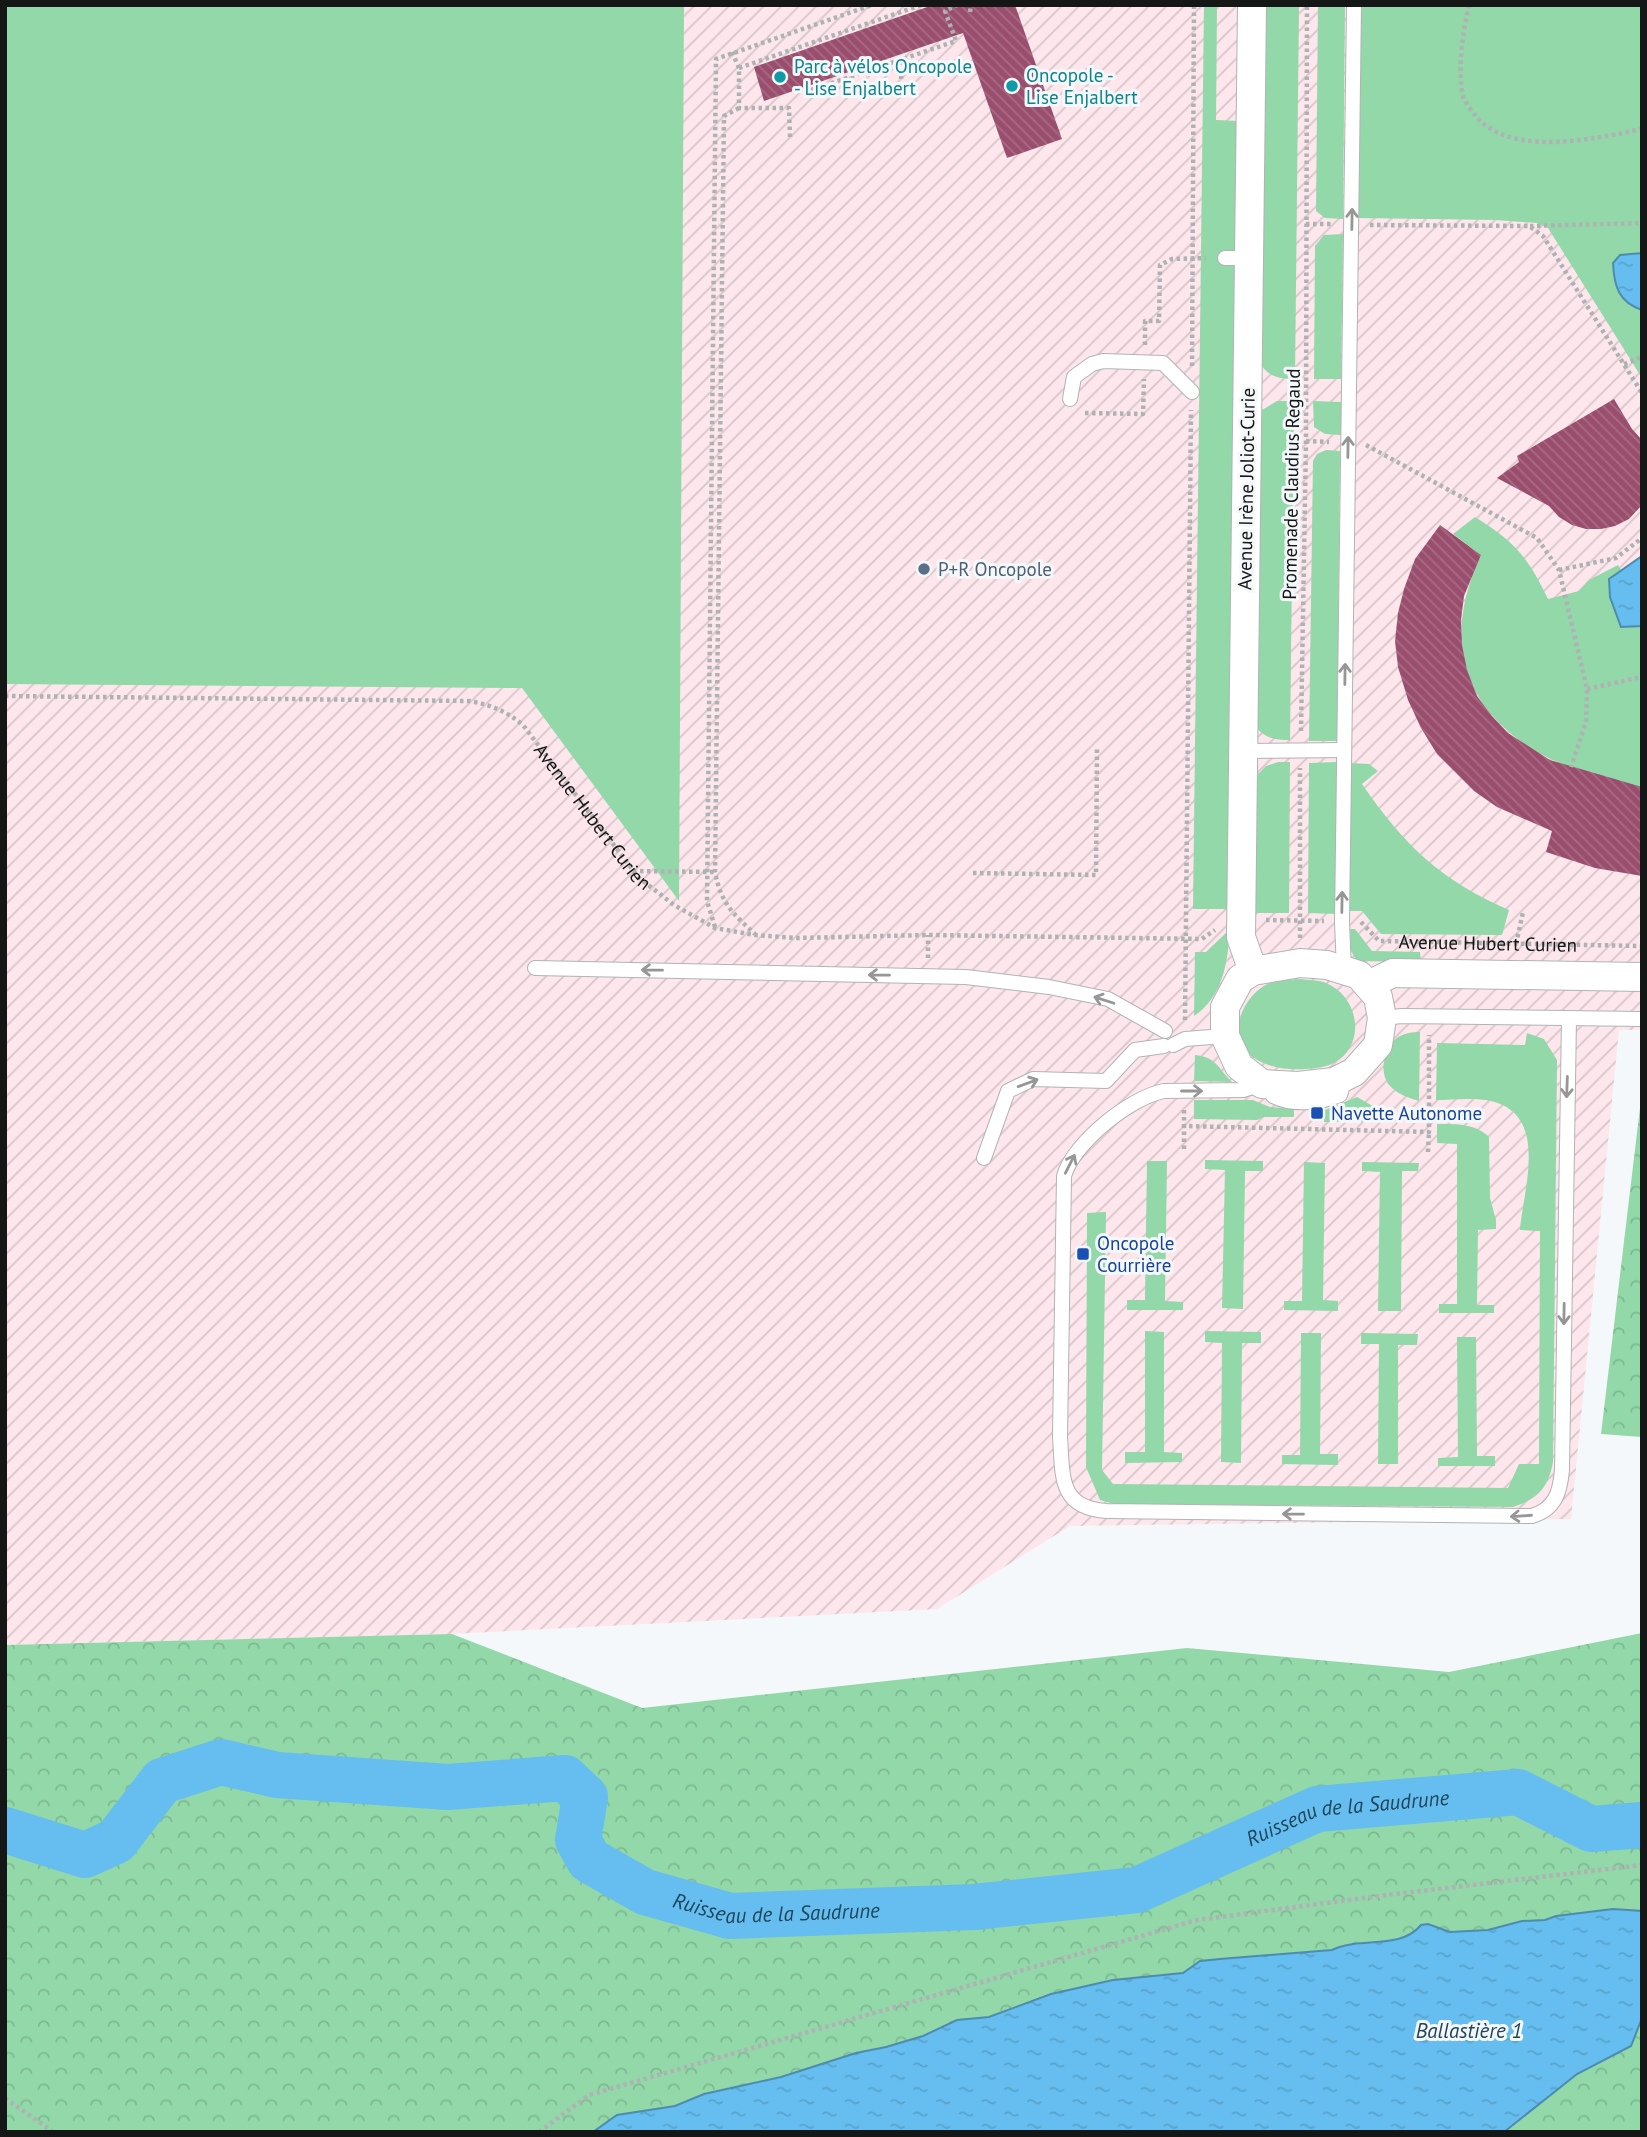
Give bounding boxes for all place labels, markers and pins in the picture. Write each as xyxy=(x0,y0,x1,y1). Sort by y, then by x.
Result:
place label: Parc à vélos Oncopole - Lise Enjalbert xyxy=(794,54,972,100)
place label: Oncopole - Lise Enjalbert xyxy=(1026,63,1138,109)
marker: Parc à vélos Oncopole - Lise Enjalbert xyxy=(772,69,788,85)
marker: Oncopole - Lise Enjalbert xyxy=(1004,78,1020,94)
place label: P+R Oncopole xyxy=(938,557,1052,581)
marker: P+R Oncopole xyxy=(916,561,932,577)
place label: Navette Autonome xyxy=(1331,1101,1482,1125)
marker: Navette Autonome xyxy=(1309,1105,1325,1121)
place label: Oncopole Courrière xyxy=(1097,1231,1174,1277)
marker: Oncopole Courrière xyxy=(1075,1246,1091,1262)

